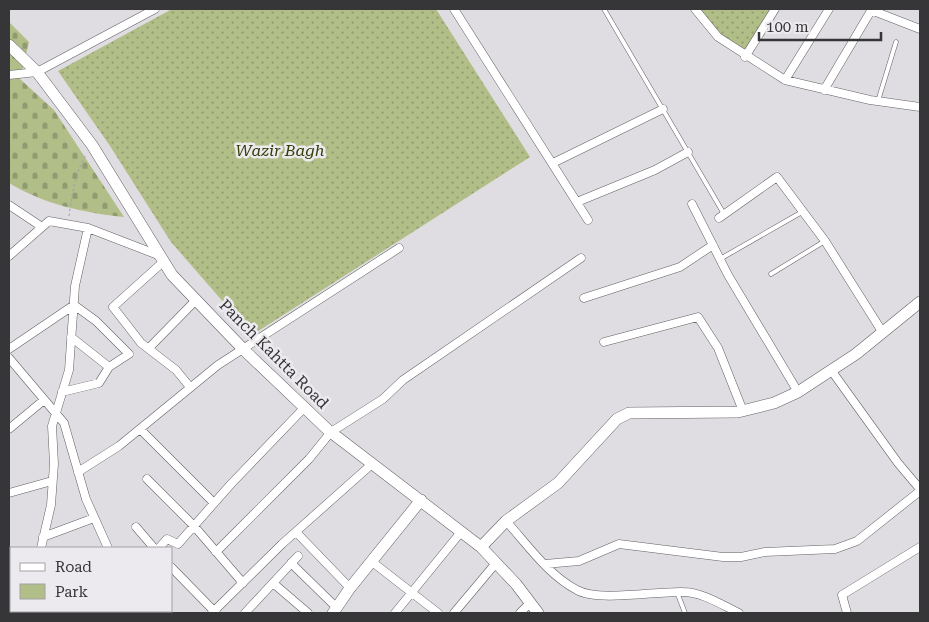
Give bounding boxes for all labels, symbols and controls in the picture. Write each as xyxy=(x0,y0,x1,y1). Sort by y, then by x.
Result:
scale bar xyxy=(759,10,882,42)
text: 100 m xyxy=(766,18,809,36)
park label: Wazir Bagh xyxy=(236,141,325,160)
street label: Panch Kahtta Road xyxy=(215,295,333,413)
legend xyxy=(10,547,172,612)
text: Road xyxy=(55,558,92,576)
text: Park xyxy=(55,583,89,601)

